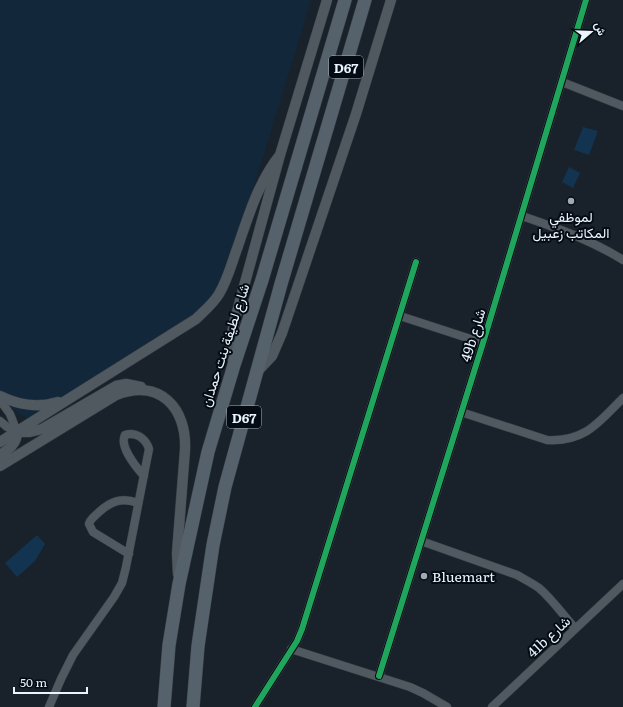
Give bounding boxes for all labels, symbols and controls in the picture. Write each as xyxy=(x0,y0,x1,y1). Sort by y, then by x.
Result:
north arrow xyxy=(571,12,611,52)
text: ش xyxy=(592,20,611,37)
road number: D67 xyxy=(329,56,363,78)
marker: لموظفي المكاتب زعبيل xyxy=(566,196,576,206)
place label: لموظفي المكاتب زعبيل xyxy=(532,206,610,242)
street label: شارع لطيفة بنت حمدان xyxy=(195,281,255,410)
street label: 49b شارع xyxy=(454,306,491,365)
road number: D67 xyxy=(227,406,261,428)
place label: Bluemart xyxy=(432,566,495,586)
marker: Bluemart xyxy=(419,571,429,581)
street label: 41b شارع xyxy=(522,611,576,663)
scale bar xyxy=(14,669,87,695)
text: 50 m xyxy=(20,673,47,691)

